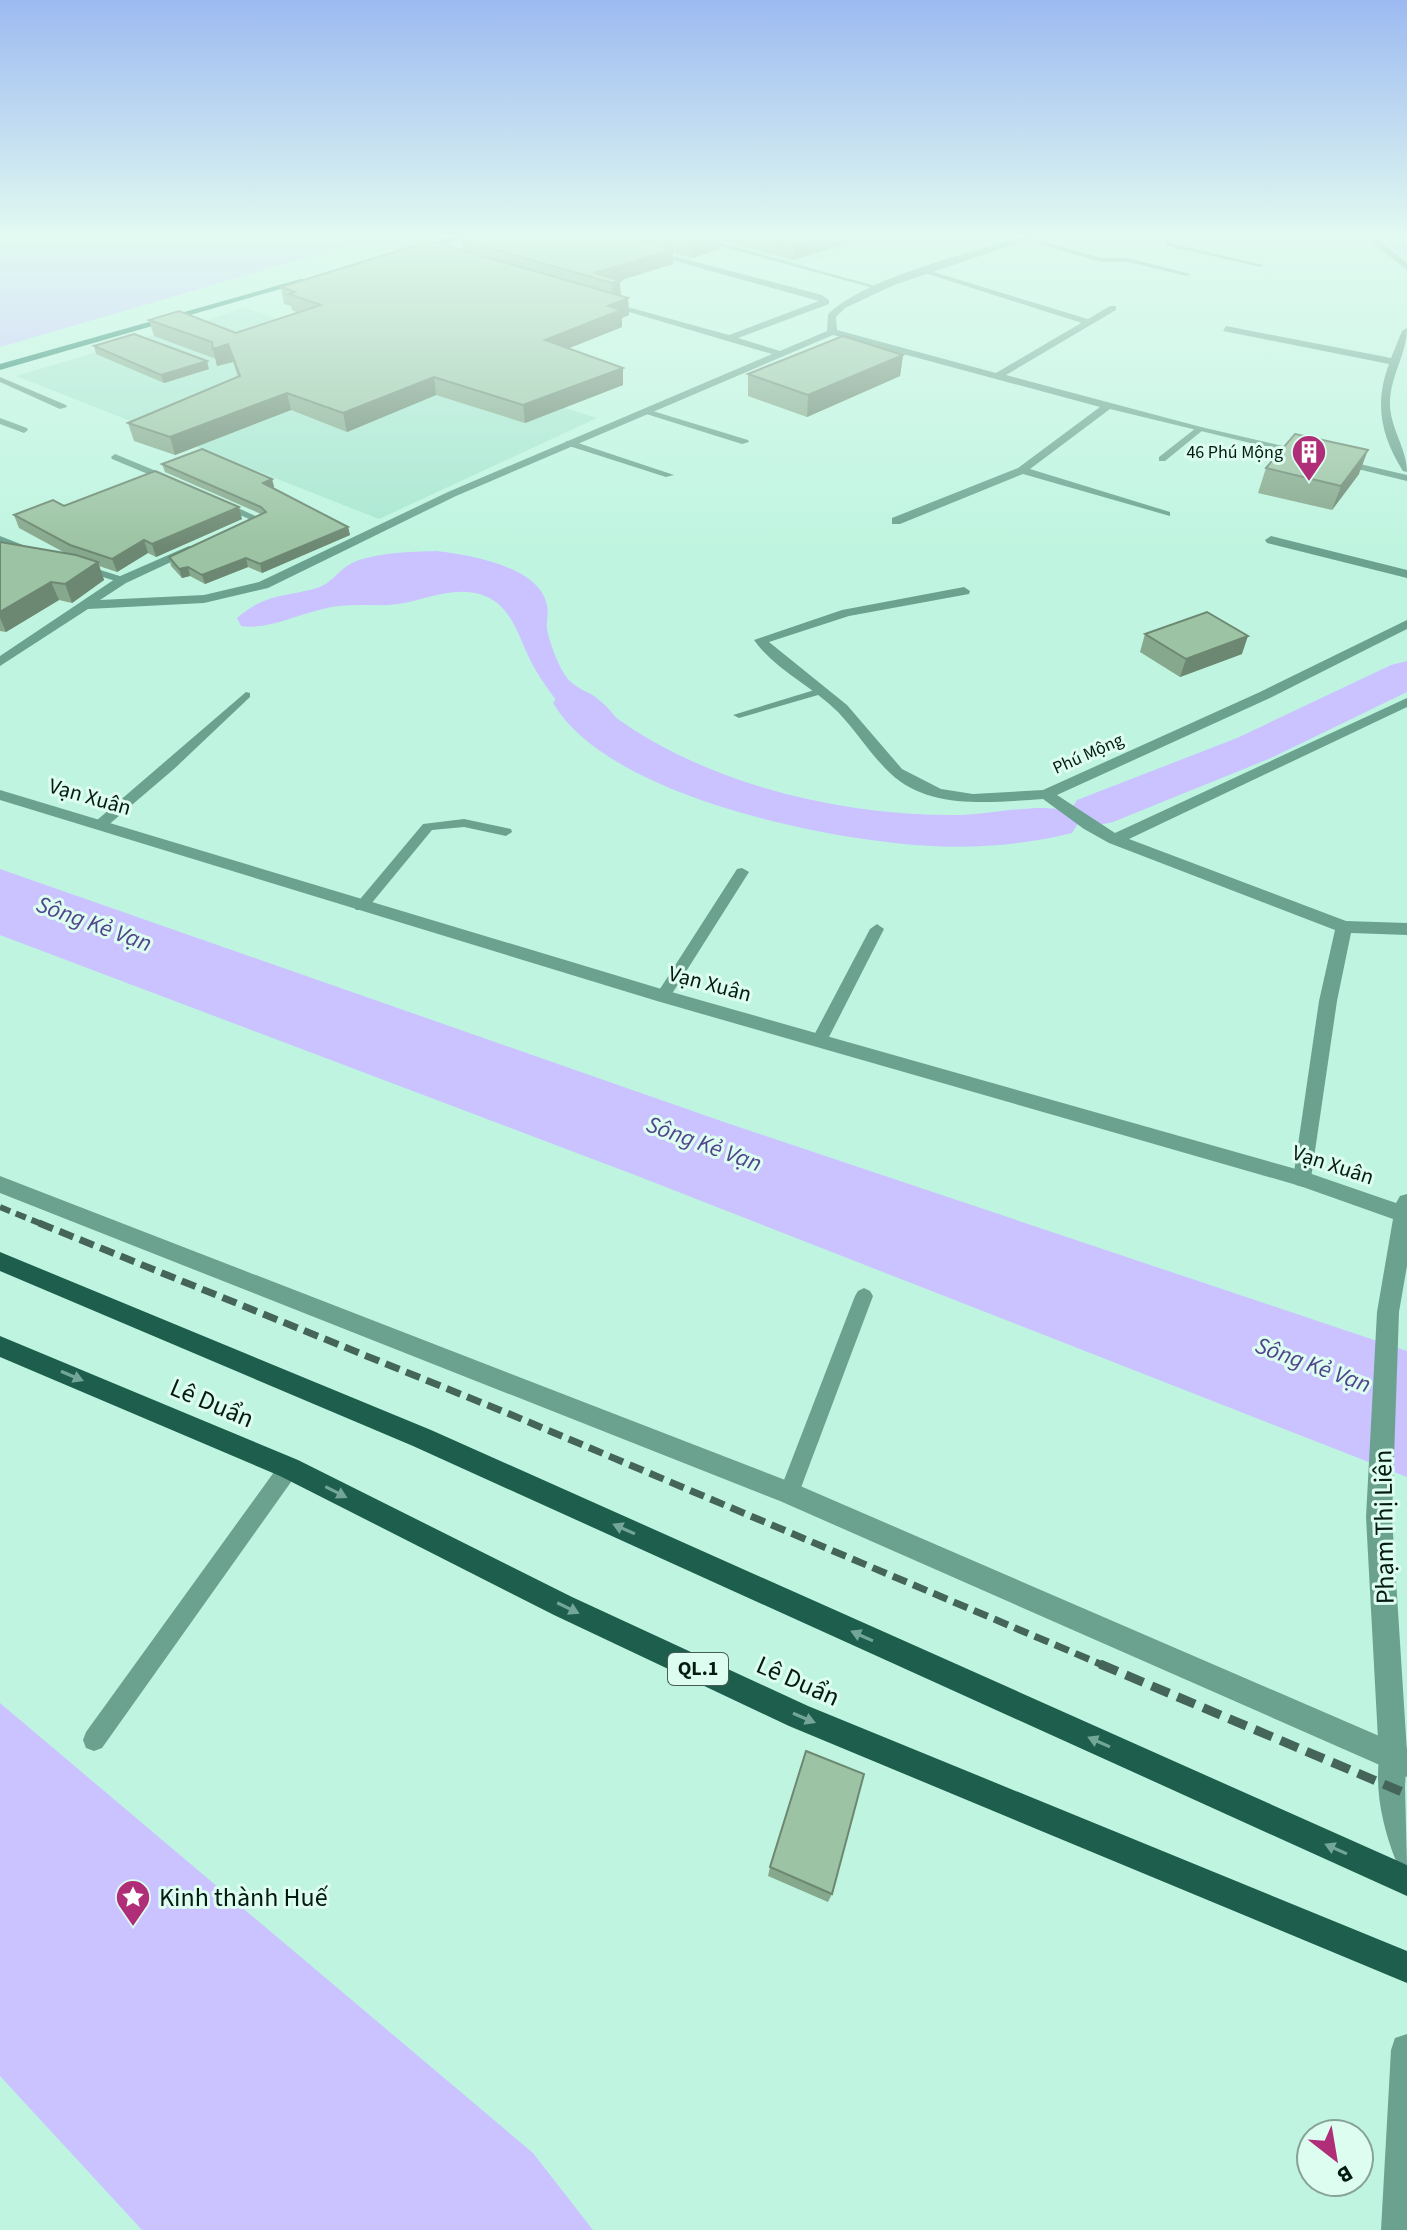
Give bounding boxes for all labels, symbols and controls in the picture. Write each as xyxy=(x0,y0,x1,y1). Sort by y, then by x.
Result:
building icon: 46 Phú Mộng xyxy=(1290,433,1328,483)
place label: 46 Phú Mộng xyxy=(1186,440,1283,465)
street label: Phú Mộng xyxy=(1049,727,1127,781)
street label: Vạn Xuân xyxy=(45,770,135,824)
water label: Sông Kẻ Vạn xyxy=(31,887,157,961)
street label: Vạn Xuân xyxy=(665,958,755,1010)
water label: Sông Kẻ Vạn xyxy=(641,1107,767,1181)
street label: Vạn Xuân xyxy=(1288,1137,1378,1193)
water label: Sông Kẻ Vạn xyxy=(1250,1328,1376,1402)
street label: Lê Duẩn xyxy=(164,1369,260,1437)
one-way arrow xyxy=(60,1370,84,1383)
street label: Phạm Thị Liên xyxy=(1364,1449,1404,1605)
one-way arrow xyxy=(324,1485,347,1499)
one-way arrow xyxy=(613,1522,636,1536)
one-way arrow xyxy=(556,1601,580,1615)
one-way arrow xyxy=(850,1629,873,1642)
street label: Lê Duẩn xyxy=(750,1646,846,1716)
road number: QL.1 xyxy=(668,1653,728,1685)
one-way arrow xyxy=(792,1711,816,1725)
one-way arrow xyxy=(1087,1735,1111,1749)
one-way arrow xyxy=(1324,1842,1348,1856)
place icon: Kinh thành Huế xyxy=(114,1878,152,1928)
place label: Kinh thành Huế xyxy=(159,1879,329,1916)
north arrow xyxy=(1295,2118,1375,2198)
text: B xyxy=(1331,2157,1359,2191)

